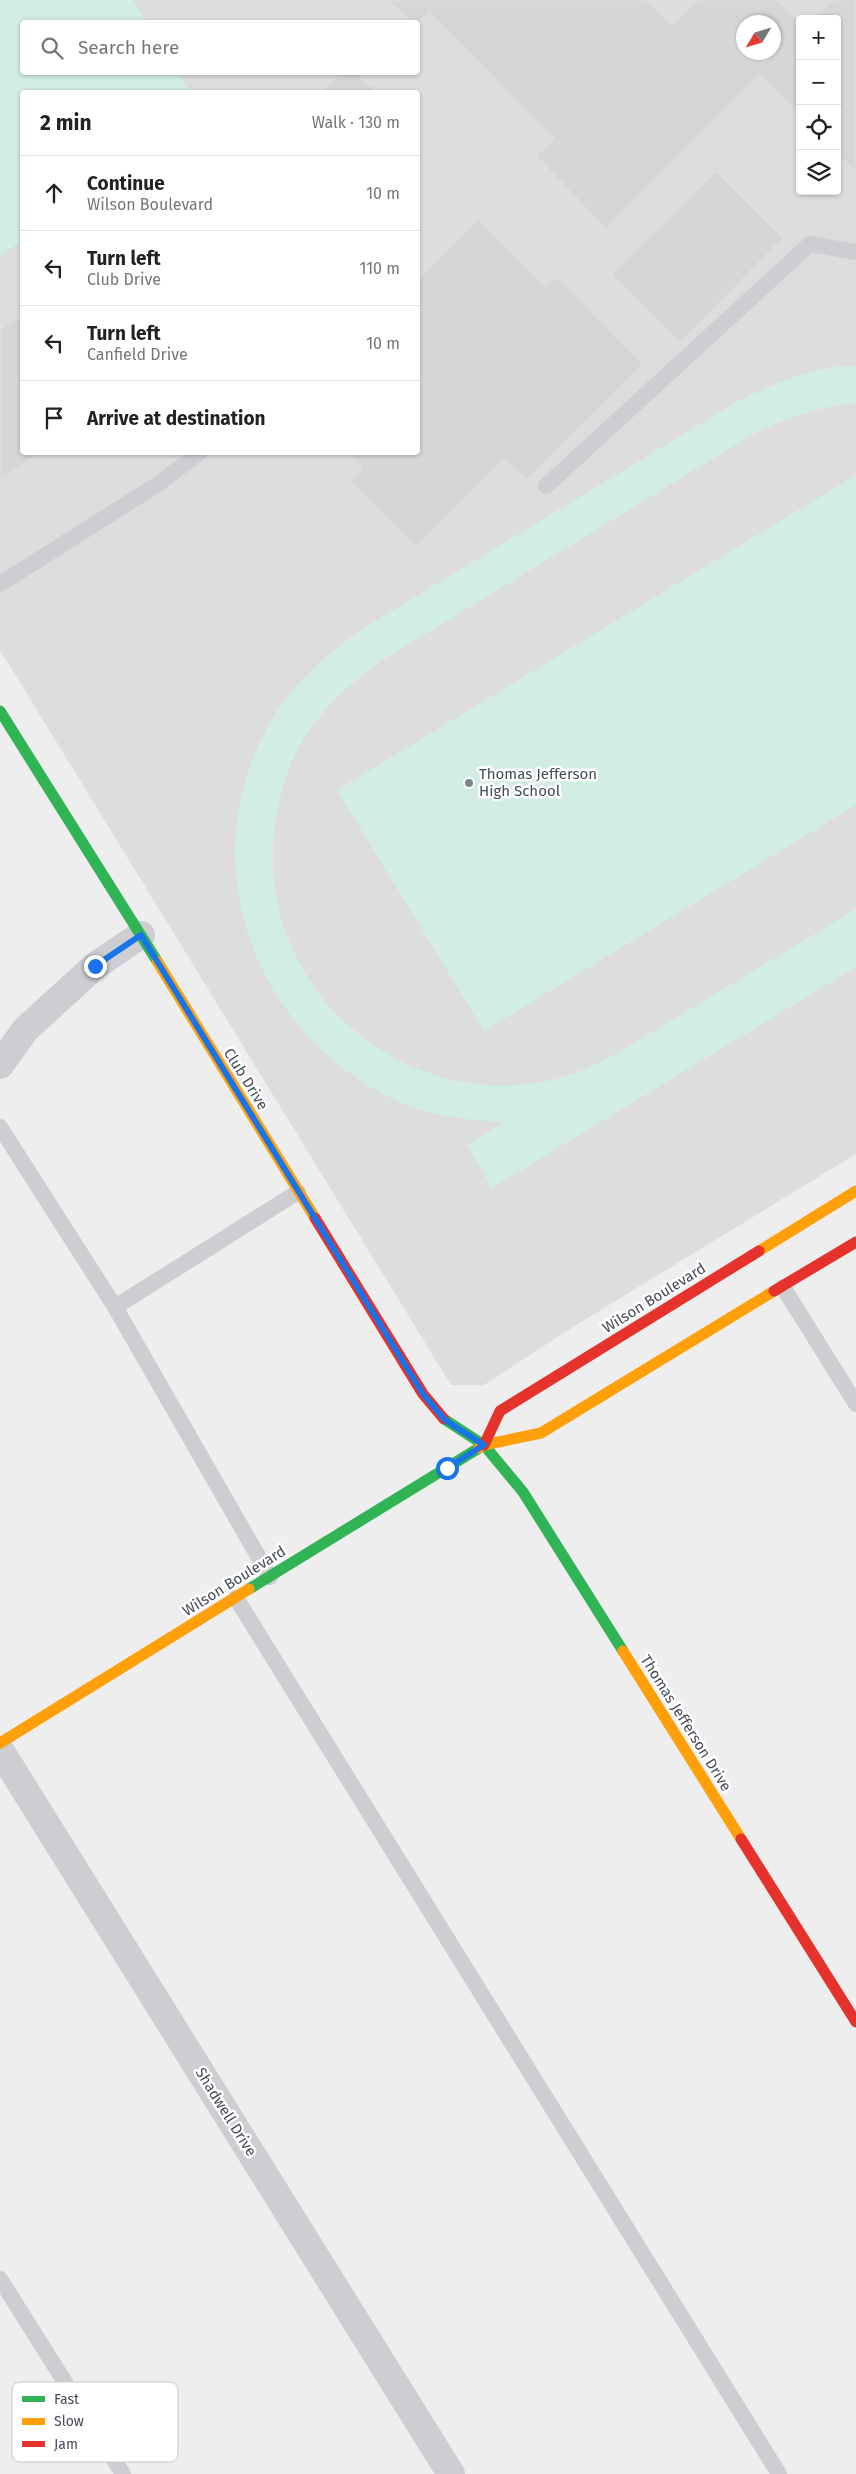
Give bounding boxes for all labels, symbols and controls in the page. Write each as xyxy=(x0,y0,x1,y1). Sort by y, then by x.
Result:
north arrow xyxy=(736,15,781,60)
map controls xyxy=(796,15,841,195)
button: + xyxy=(796,15,841,60)
search box xyxy=(20,20,420,75)
icon: search xyxy=(38,34,66,62)
text: Search here xyxy=(78,36,179,59)
button: − xyxy=(796,60,841,105)
button: locate xyxy=(796,105,841,150)
text: 2 min xyxy=(40,110,92,136)
text: Walk · 130 m xyxy=(312,113,400,132)
button: layers xyxy=(796,150,841,195)
text: Continue xyxy=(87,172,165,195)
icon: ahead xyxy=(40,179,68,207)
text: 10 m xyxy=(366,184,400,203)
text: Wilson Boulevard xyxy=(87,195,213,214)
text: Turn left xyxy=(87,247,161,270)
icon: left xyxy=(40,254,68,282)
text: 110 m xyxy=(359,259,400,278)
text: Club Drive xyxy=(87,270,161,289)
text: Turn left xyxy=(87,322,161,345)
icon: left xyxy=(40,329,68,357)
text: 10 m xyxy=(366,334,400,353)
text: Canfield Drive xyxy=(87,345,188,364)
icon: arrive xyxy=(40,404,68,432)
text: Arrive at destination xyxy=(87,407,266,430)
place label: Thomas Jefferson High School xyxy=(479,765,597,800)
marker: Thomas Jefferson High School xyxy=(463,777,475,789)
route end xyxy=(84,955,107,978)
street label: Club Drive xyxy=(220,1045,272,1113)
street label: Wilson Boulevard xyxy=(599,1259,709,1337)
route start xyxy=(436,1457,459,1480)
street label: Wilson Boulevard xyxy=(179,1542,289,1620)
street label: Thomas Jefferson Drive xyxy=(637,1652,735,1794)
street label: Shadwell Drive xyxy=(192,2064,260,2160)
legend xyxy=(12,2382,178,2462)
text: Fast xyxy=(54,2391,80,2408)
text: Slow xyxy=(54,2413,84,2430)
text: Jam xyxy=(54,2436,78,2453)

